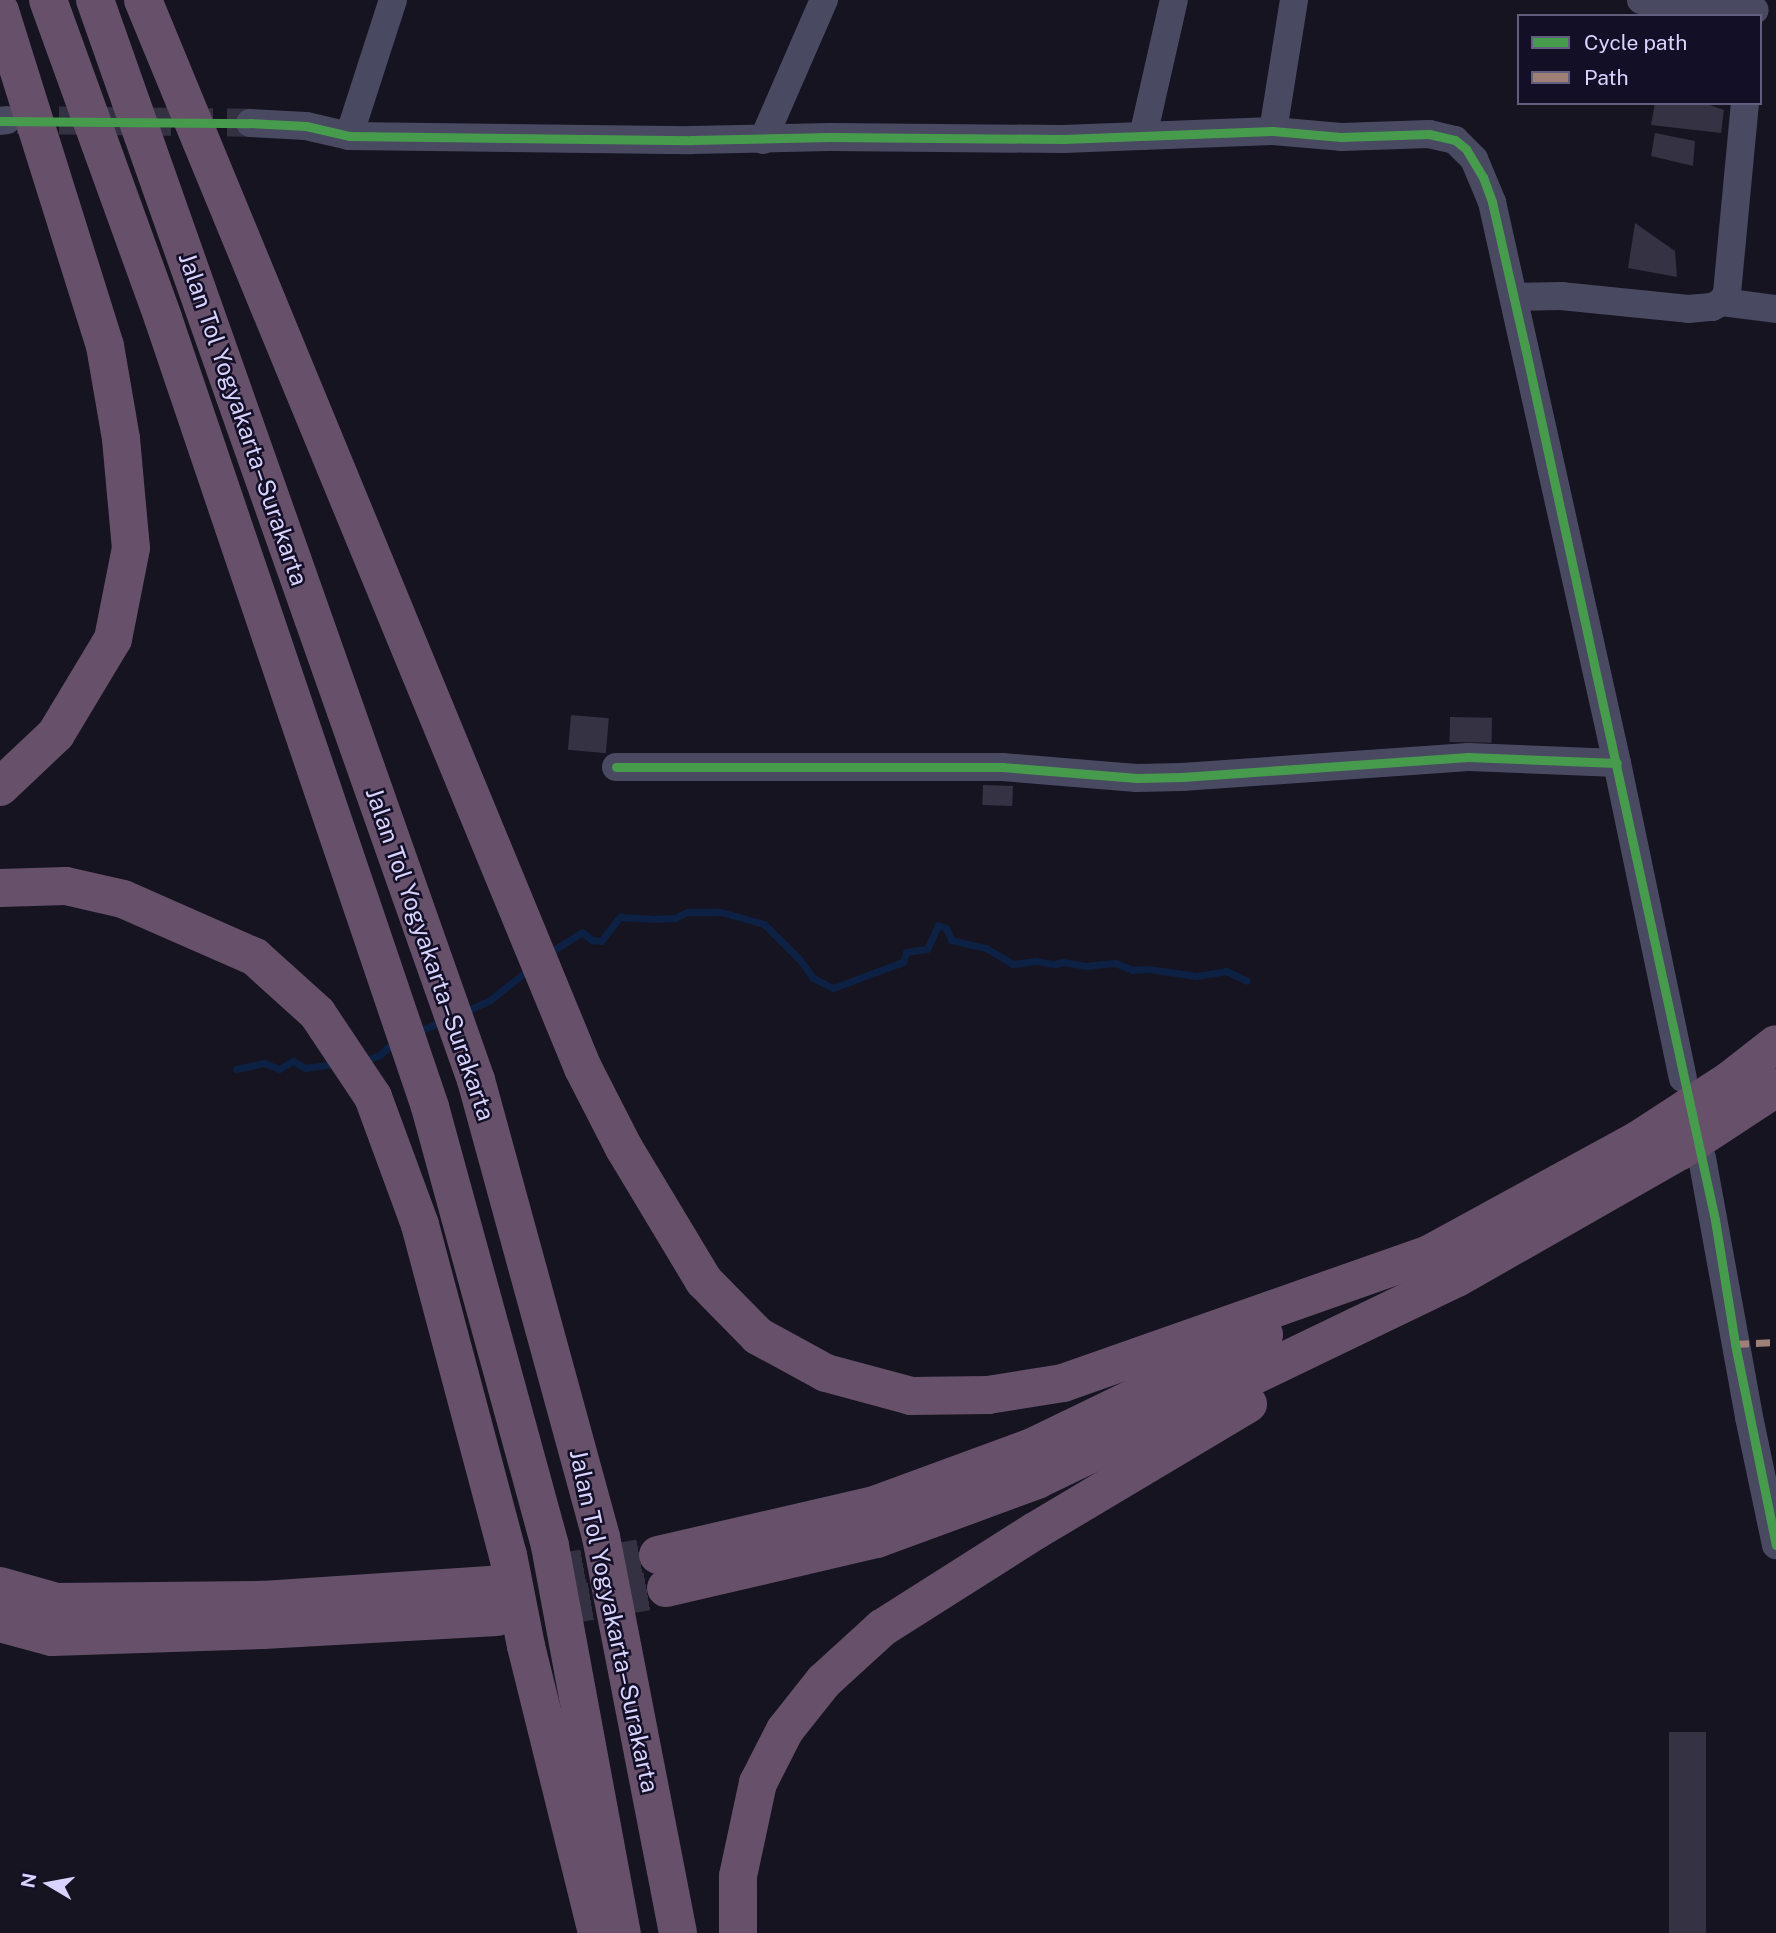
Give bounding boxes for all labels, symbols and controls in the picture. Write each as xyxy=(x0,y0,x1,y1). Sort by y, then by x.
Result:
legend xyxy=(1517,14,1762,105)
text: Cycle path xyxy=(1584,30,1687,55)
text: Path xyxy=(1584,65,1629,90)
street label: Jalan Tol Yogyakarta–Surakarta xyxy=(172,249,314,589)
street label: Jalan Tol Yogyakarta–Surakarta xyxy=(359,784,501,1124)
street label: Jalan Tol Yogyakarta–Surakarta xyxy=(563,1447,665,1795)
north arrow xyxy=(14,1849,84,1919)
text: N xyxy=(16,1871,40,1890)

